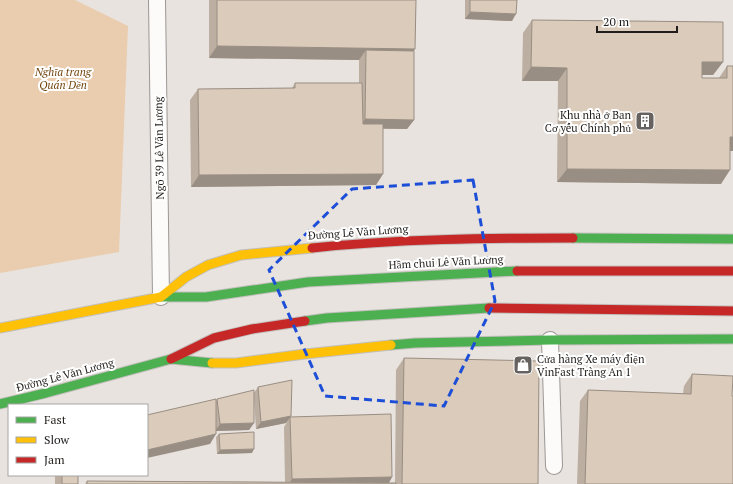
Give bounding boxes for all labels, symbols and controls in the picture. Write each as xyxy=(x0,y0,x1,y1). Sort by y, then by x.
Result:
scale bar xyxy=(597,8,677,34)
text: 20 m xyxy=(603,14,630,29)
park label: Nghĩa trang Quán Dền xyxy=(34,65,92,92)
street label: Ngõ 39 Lê Văn Lương xyxy=(151,96,167,200)
place label: Khu nhà ở Ban Cơ yếu Chính phủ xyxy=(545,108,631,135)
building icon: Khu nhà ở Ban Cơ yếu Chính phủ xyxy=(634,110,656,132)
street label: Đường Lê Văn Lương xyxy=(307,221,409,242)
street label: Hầm chui Lê Văn Lương xyxy=(388,252,504,272)
place label: Cửa hàng Xe máy điện VinFast Tràng An 1 xyxy=(537,352,645,379)
shop icon: Cửa hàng Xe máy điện VinFast Tràng An 1 xyxy=(512,354,534,376)
street label: Đường Lê Văn Lương xyxy=(15,355,116,395)
legend xyxy=(8,404,148,476)
text: Fast xyxy=(44,412,67,427)
text: Slow xyxy=(44,432,70,447)
text: Jam xyxy=(44,452,65,467)

